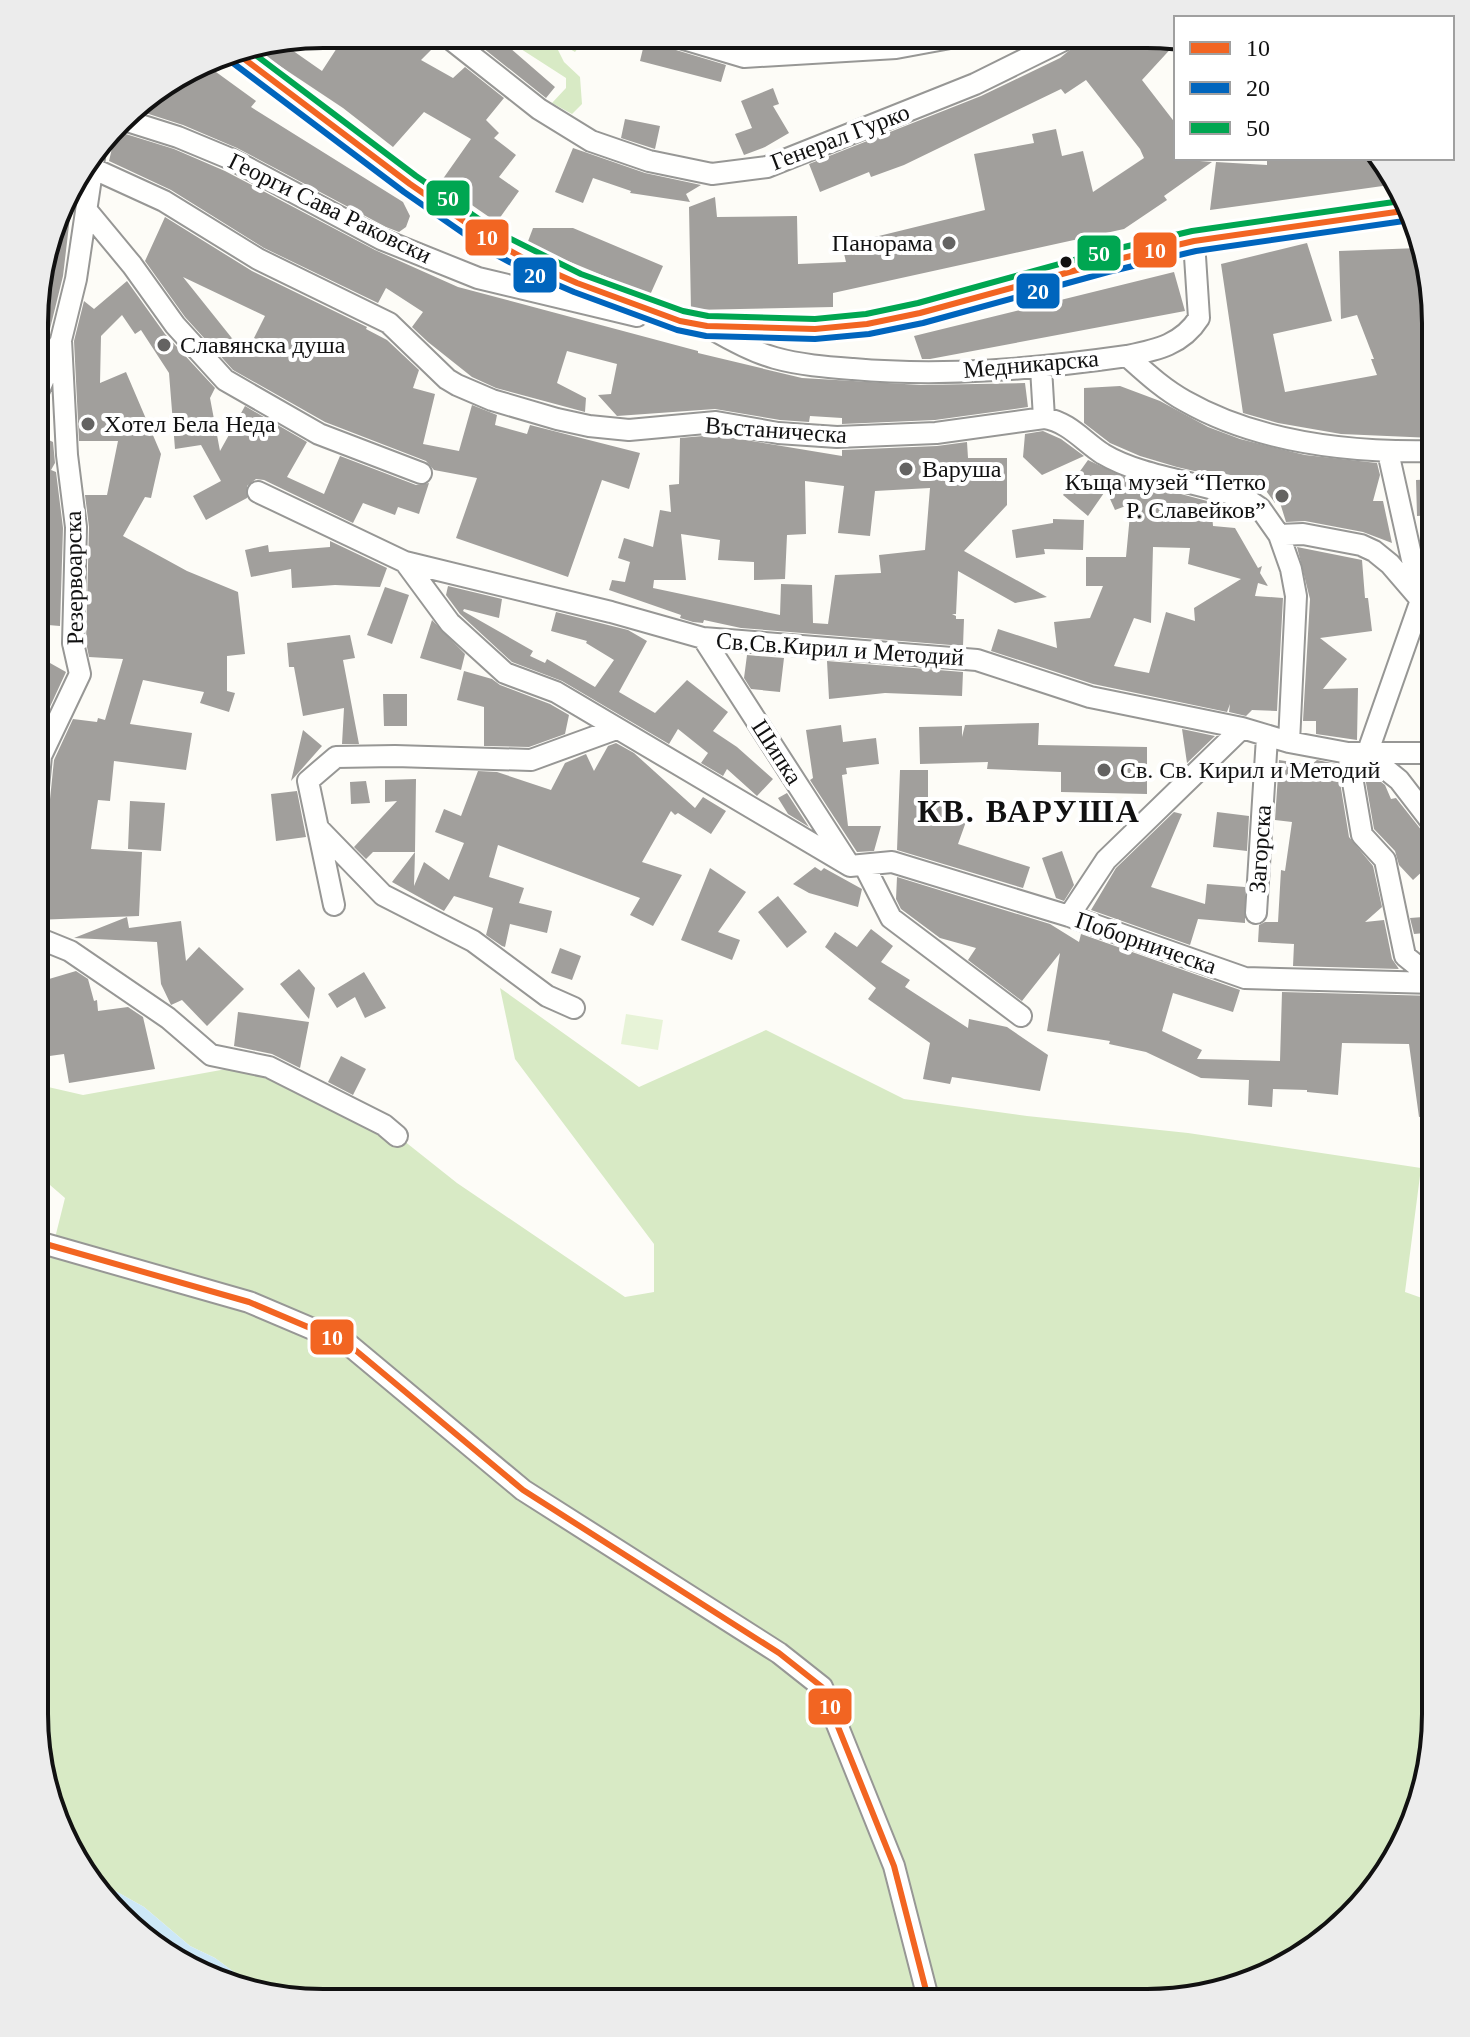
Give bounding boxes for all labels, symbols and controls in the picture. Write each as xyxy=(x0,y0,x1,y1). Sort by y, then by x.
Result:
legend xyxy=(1174,16,1454,160)
text: 10 xyxy=(1246,35,1270,61)
text: 20 xyxy=(1246,75,1270,101)
street label: Генерал Гурко xyxy=(767,99,913,175)
text: 50 xyxy=(1246,115,1270,141)
street label: Георги Сава Раковски xyxy=(224,148,436,269)
line badge: 50 xyxy=(425,179,471,217)
text: 50 xyxy=(437,186,459,211)
line badge: 10 xyxy=(464,218,510,257)
text: 10 xyxy=(476,225,498,250)
place label: Панорама xyxy=(832,230,933,256)
line badge: 10 xyxy=(1132,231,1178,269)
marker: Панорама xyxy=(940,234,958,252)
line badge: 50 xyxy=(1076,234,1122,272)
text: 10 xyxy=(1144,238,1166,263)
text: 50 xyxy=(1088,241,1110,266)
unlabelled marker xyxy=(1058,254,1074,270)
line badge: 20 xyxy=(512,256,558,294)
text: 20 xyxy=(524,263,546,288)
line badge: 20 xyxy=(1015,272,1061,310)
text: 20 xyxy=(1027,279,1049,304)
place label: Славянска душа xyxy=(180,332,346,358)
marker: Славянска душа xyxy=(155,336,173,354)
street label: Медникарска xyxy=(962,345,1100,383)
place label: Xотел Бела Неда xyxy=(104,411,276,437)
street label: Въстаническа xyxy=(704,412,848,448)
marker: Xотел Бела Неда xyxy=(79,415,97,433)
place label: Варуша xyxy=(922,456,1002,482)
marker: Варуша xyxy=(897,460,915,478)
place label: Къща музей “Петко Р. Славейков” xyxy=(1065,469,1266,523)
marker: Къща музей “Петко Р. Славейков” xyxy=(1273,487,1291,505)
street label: Резервоарска xyxy=(60,510,88,645)
street label: Св.Св.Кирил и Методий xyxy=(715,627,965,671)
street label: Шипка xyxy=(747,715,808,789)
place label: Св. Св. Кирил и Методий xyxy=(1120,757,1380,783)
marker: Св. Св. Кирил и Методий xyxy=(1095,761,1113,779)
district label: КВ. ВАРУША xyxy=(917,793,1141,829)
street label: Загорска xyxy=(1244,804,1276,894)
street label: Поборническа xyxy=(1072,907,1220,979)
line badge: 10 xyxy=(309,1318,355,1356)
text: 10 xyxy=(321,1325,343,1350)
line badge: 10 xyxy=(807,1687,853,1726)
text: 10 xyxy=(819,1694,841,1719)

